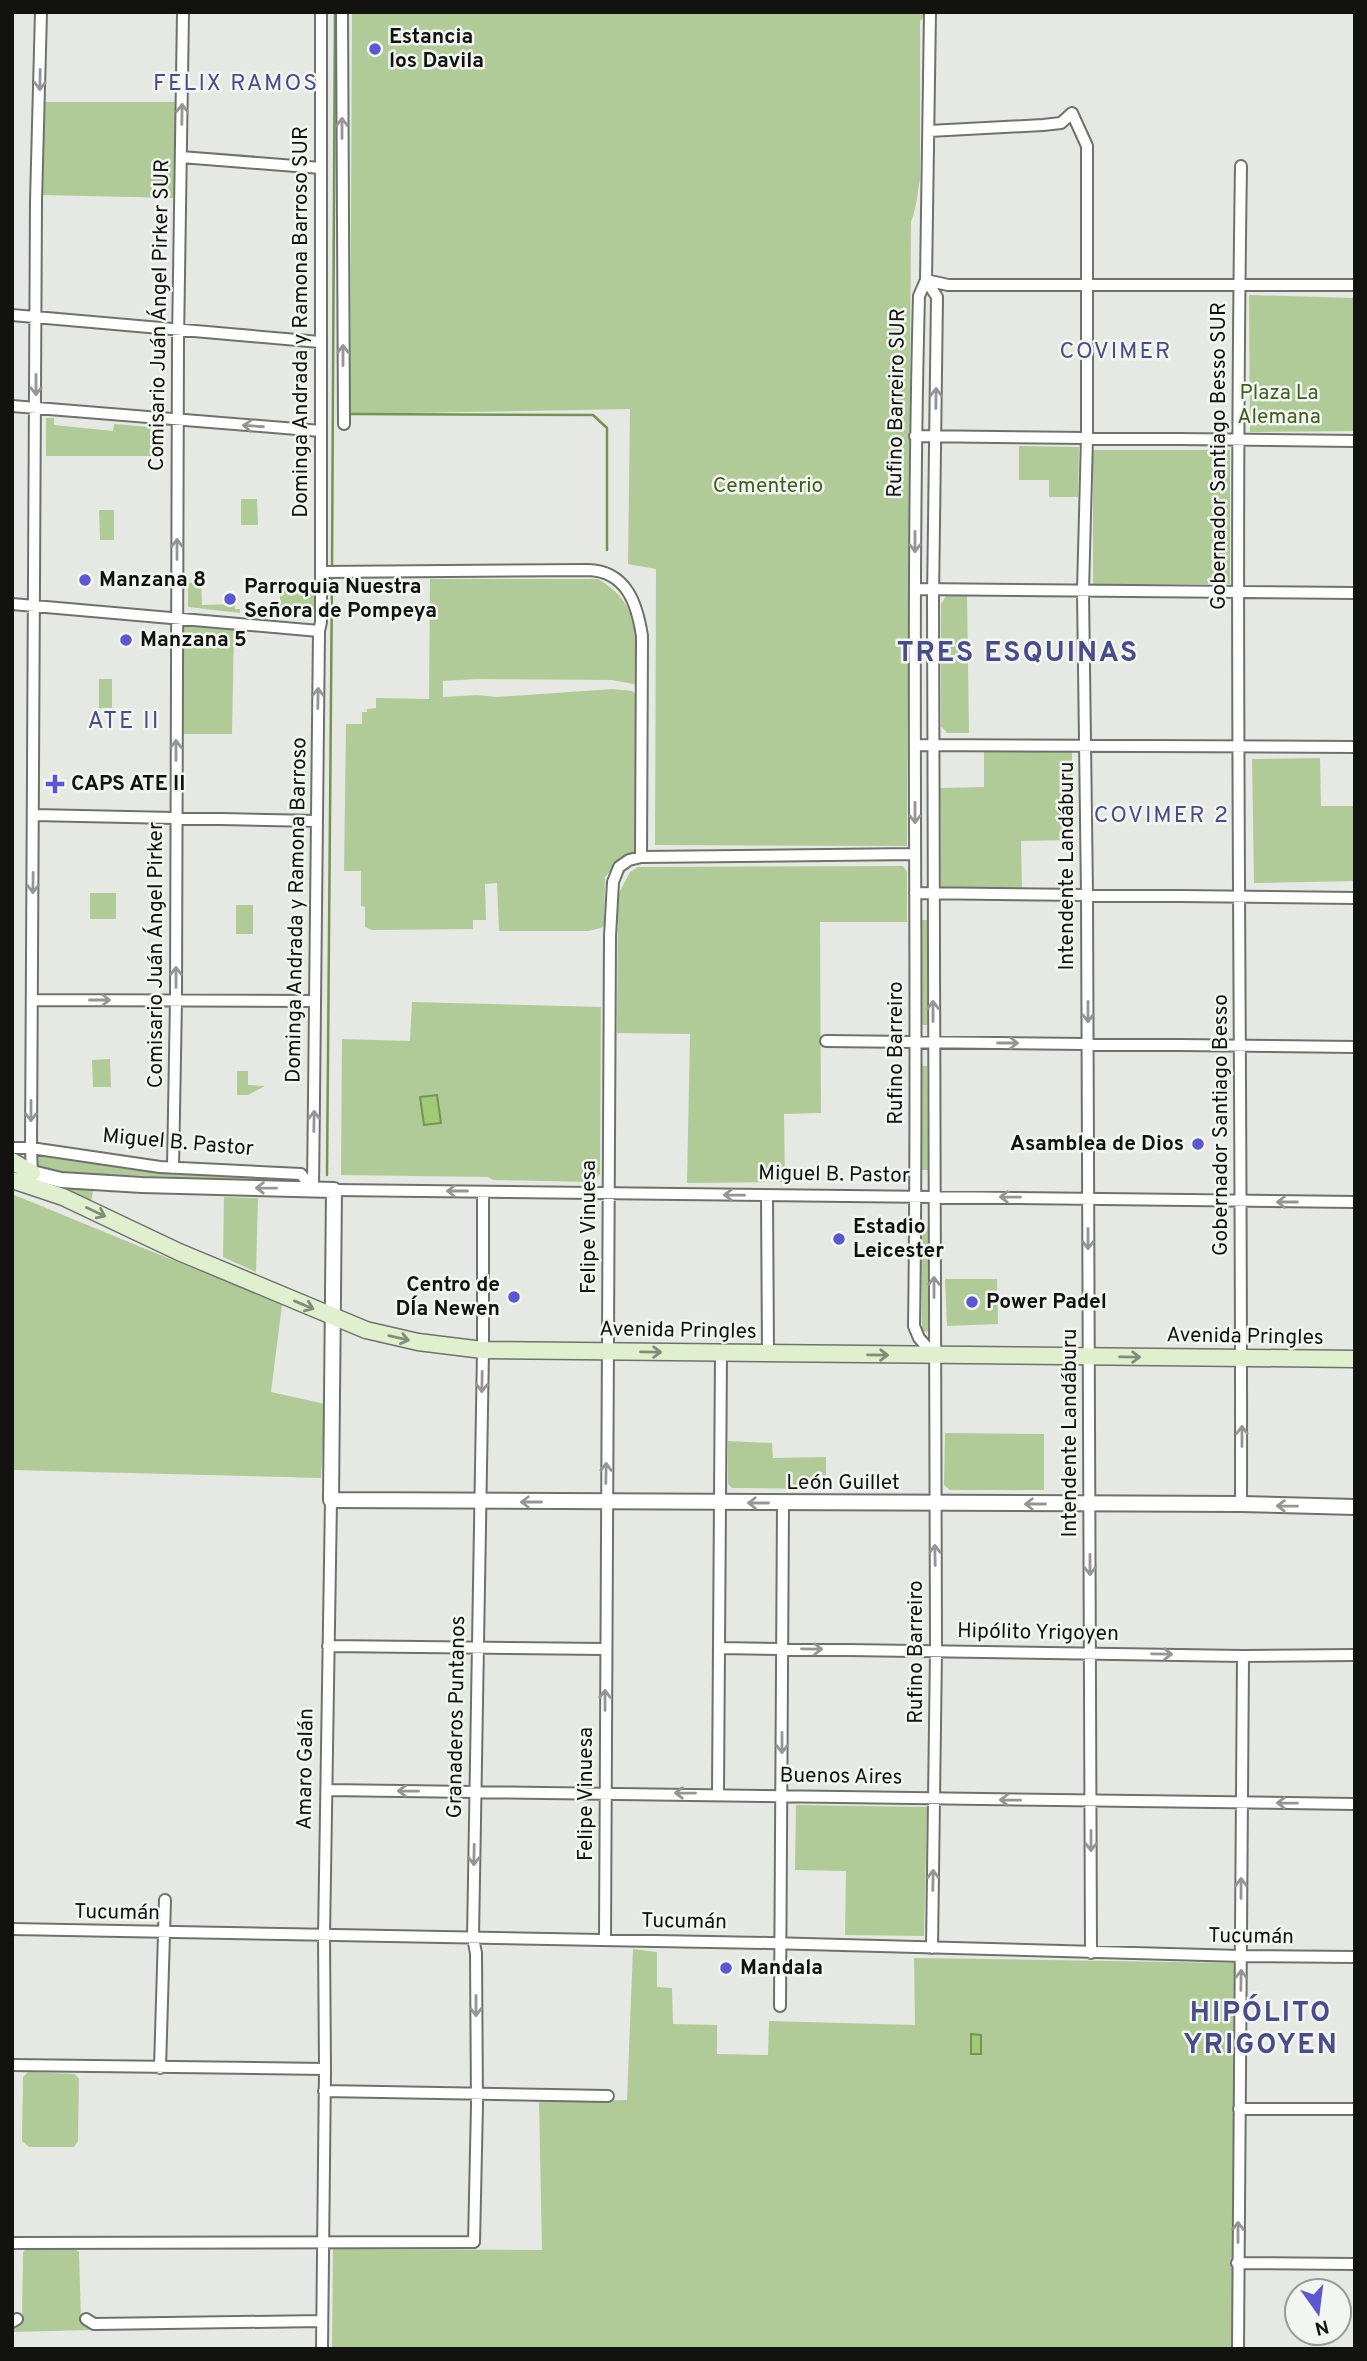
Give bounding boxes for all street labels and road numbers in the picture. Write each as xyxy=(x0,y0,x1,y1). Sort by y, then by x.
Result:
street label: Dominga Andrada y Ramona Barroso SUR xyxy=(288,126,315,518)
street label: Comisario Juán Ángel Pirker SUR xyxy=(143,159,176,471)
street label: Gobernador Santiago Besso SUR xyxy=(1206,302,1233,610)
street label: Rufino Barreiro SUR xyxy=(882,308,912,498)
street label: Dominga Andrada y Ramona Barroso xyxy=(280,737,314,1083)
street label: Intendente Landáburu xyxy=(1054,761,1081,971)
street label: Comisario Juán Ángel Pirker xyxy=(142,822,170,1088)
street label: Rufino Barreiro xyxy=(883,981,910,1125)
street label: Gobernador Santiago Besso xyxy=(1208,994,1235,1256)
street label: Miguel B. Pastor xyxy=(101,1123,255,1163)
street label: Felipe Vinuesa xyxy=(576,1160,603,1294)
street label: Miguel B. Pastor xyxy=(758,1160,910,1190)
street label: Avenida Pringles xyxy=(599,1316,757,1346)
street label: Avenida Pringles xyxy=(1166,1322,1324,1352)
street label: Intendente Landáburu xyxy=(1057,1328,1084,1538)
street label: León Guillet xyxy=(786,1470,900,1497)
street label: Rufino Barreiro xyxy=(903,1580,930,1724)
street label: Granaderos Puntanos xyxy=(442,1615,472,1819)
street label: Hipólito Yrigoyen xyxy=(957,1618,1119,1648)
street label: Amaro Galán xyxy=(291,1708,321,1830)
street label: Felipe Vinuesa xyxy=(573,1727,600,1861)
street label: Buenos Aires xyxy=(779,1762,903,1792)
street label: Tucumán xyxy=(74,1899,160,1927)
street label: Tucumán xyxy=(641,1908,727,1936)
street label: Tucumán xyxy=(1208,1923,1294,1951)

